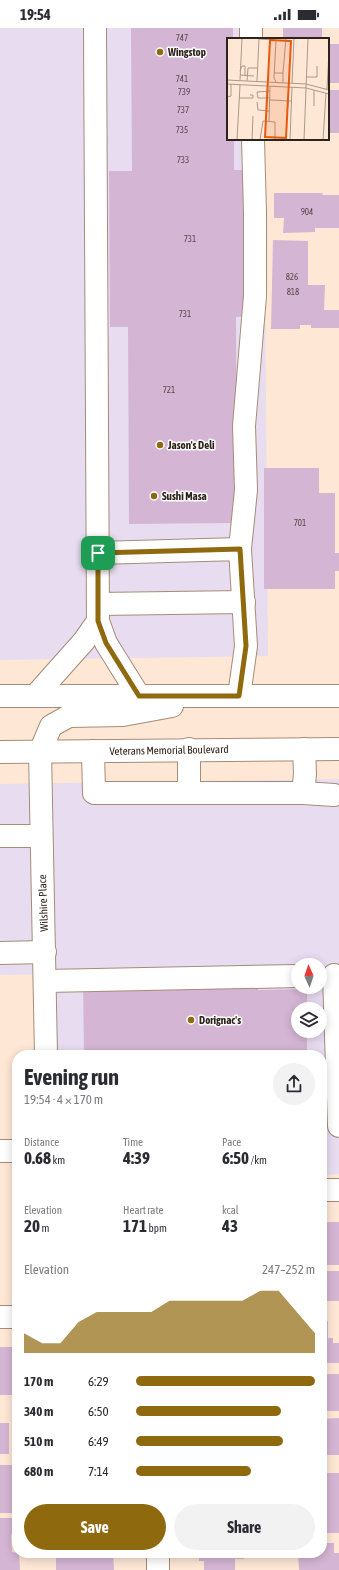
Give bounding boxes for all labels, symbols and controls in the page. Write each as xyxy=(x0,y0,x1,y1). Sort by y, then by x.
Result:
text: 19:54 xyxy=(20,6,51,23)
house number: 747 xyxy=(176,33,188,43)
inset map xyxy=(227,38,329,140)
place label: Wingstop xyxy=(167,46,206,58)
marker: Wingstop xyxy=(155,47,165,57)
house number: 741 xyxy=(176,74,188,84)
house number: 739 xyxy=(178,87,190,97)
house number: 737 xyxy=(177,105,189,115)
house number: 735 xyxy=(176,125,188,135)
house number: 733 xyxy=(177,155,189,165)
house number: 904 xyxy=(301,207,313,217)
house number: 731 xyxy=(184,234,196,244)
house number: 826 xyxy=(286,272,298,282)
house number: 818 xyxy=(287,287,299,297)
house number: 731 xyxy=(179,309,191,319)
house number: 721 xyxy=(163,385,175,395)
place label: Jason's Deli xyxy=(167,439,215,451)
marker: Jason's Deli xyxy=(155,440,165,450)
place label: Sushi Masa xyxy=(162,490,207,502)
marker: Sushi Masa xyxy=(149,491,159,501)
house number: 701 xyxy=(294,518,306,528)
pin xyxy=(81,536,115,570)
icon: arrive xyxy=(87,542,109,564)
street label: Veterans Memorial Boulevard xyxy=(109,743,229,757)
street label: Wilshire Place xyxy=(36,874,50,932)
north arrow xyxy=(291,958,327,994)
map controls xyxy=(291,958,327,1038)
button: layers xyxy=(291,1002,327,1038)
place label: Dorignac's xyxy=(199,1014,241,1026)
marker: Dorignac's xyxy=(186,1015,196,1025)
button: share xyxy=(273,1063,315,1105)
text: Evening run xyxy=(24,1064,119,1090)
text: 19:54 · 4 × 170 m xyxy=(24,1092,103,1107)
text: Distance xyxy=(24,1136,59,1148)
text: Time xyxy=(123,1136,143,1148)
text: Pace xyxy=(222,1136,241,1148)
text: 0.68 xyxy=(24,1148,51,1168)
text: 4:39 xyxy=(123,1148,150,1168)
text: 6:50 xyxy=(222,1148,249,1168)
text: km xyxy=(51,1154,65,1166)
text: /km xyxy=(249,1154,267,1166)
text: Elevation xyxy=(24,1204,62,1216)
text: Heart rate xyxy=(123,1204,164,1216)
text: kcal xyxy=(222,1204,239,1216)
text: 20 xyxy=(24,1216,40,1236)
text: 171 xyxy=(123,1216,147,1236)
text: 43 xyxy=(222,1216,238,1236)
text: m xyxy=(40,1222,49,1234)
text: bpm xyxy=(147,1222,167,1234)
text: Elevation xyxy=(24,1262,69,1277)
text: 247–252 m xyxy=(262,1262,315,1277)
text: 170 m xyxy=(24,1374,53,1389)
text: 6:29 xyxy=(88,1374,109,1389)
text: 340 m xyxy=(24,1404,53,1419)
text: 6:50 xyxy=(88,1404,109,1419)
text: 510 m xyxy=(24,1434,53,1449)
text: 6:49 xyxy=(88,1434,109,1449)
text: 680 m xyxy=(24,1464,53,1479)
text: 7:14 xyxy=(88,1464,109,1479)
button: Save xyxy=(24,1504,166,1550)
button: Share xyxy=(174,1504,315,1550)

